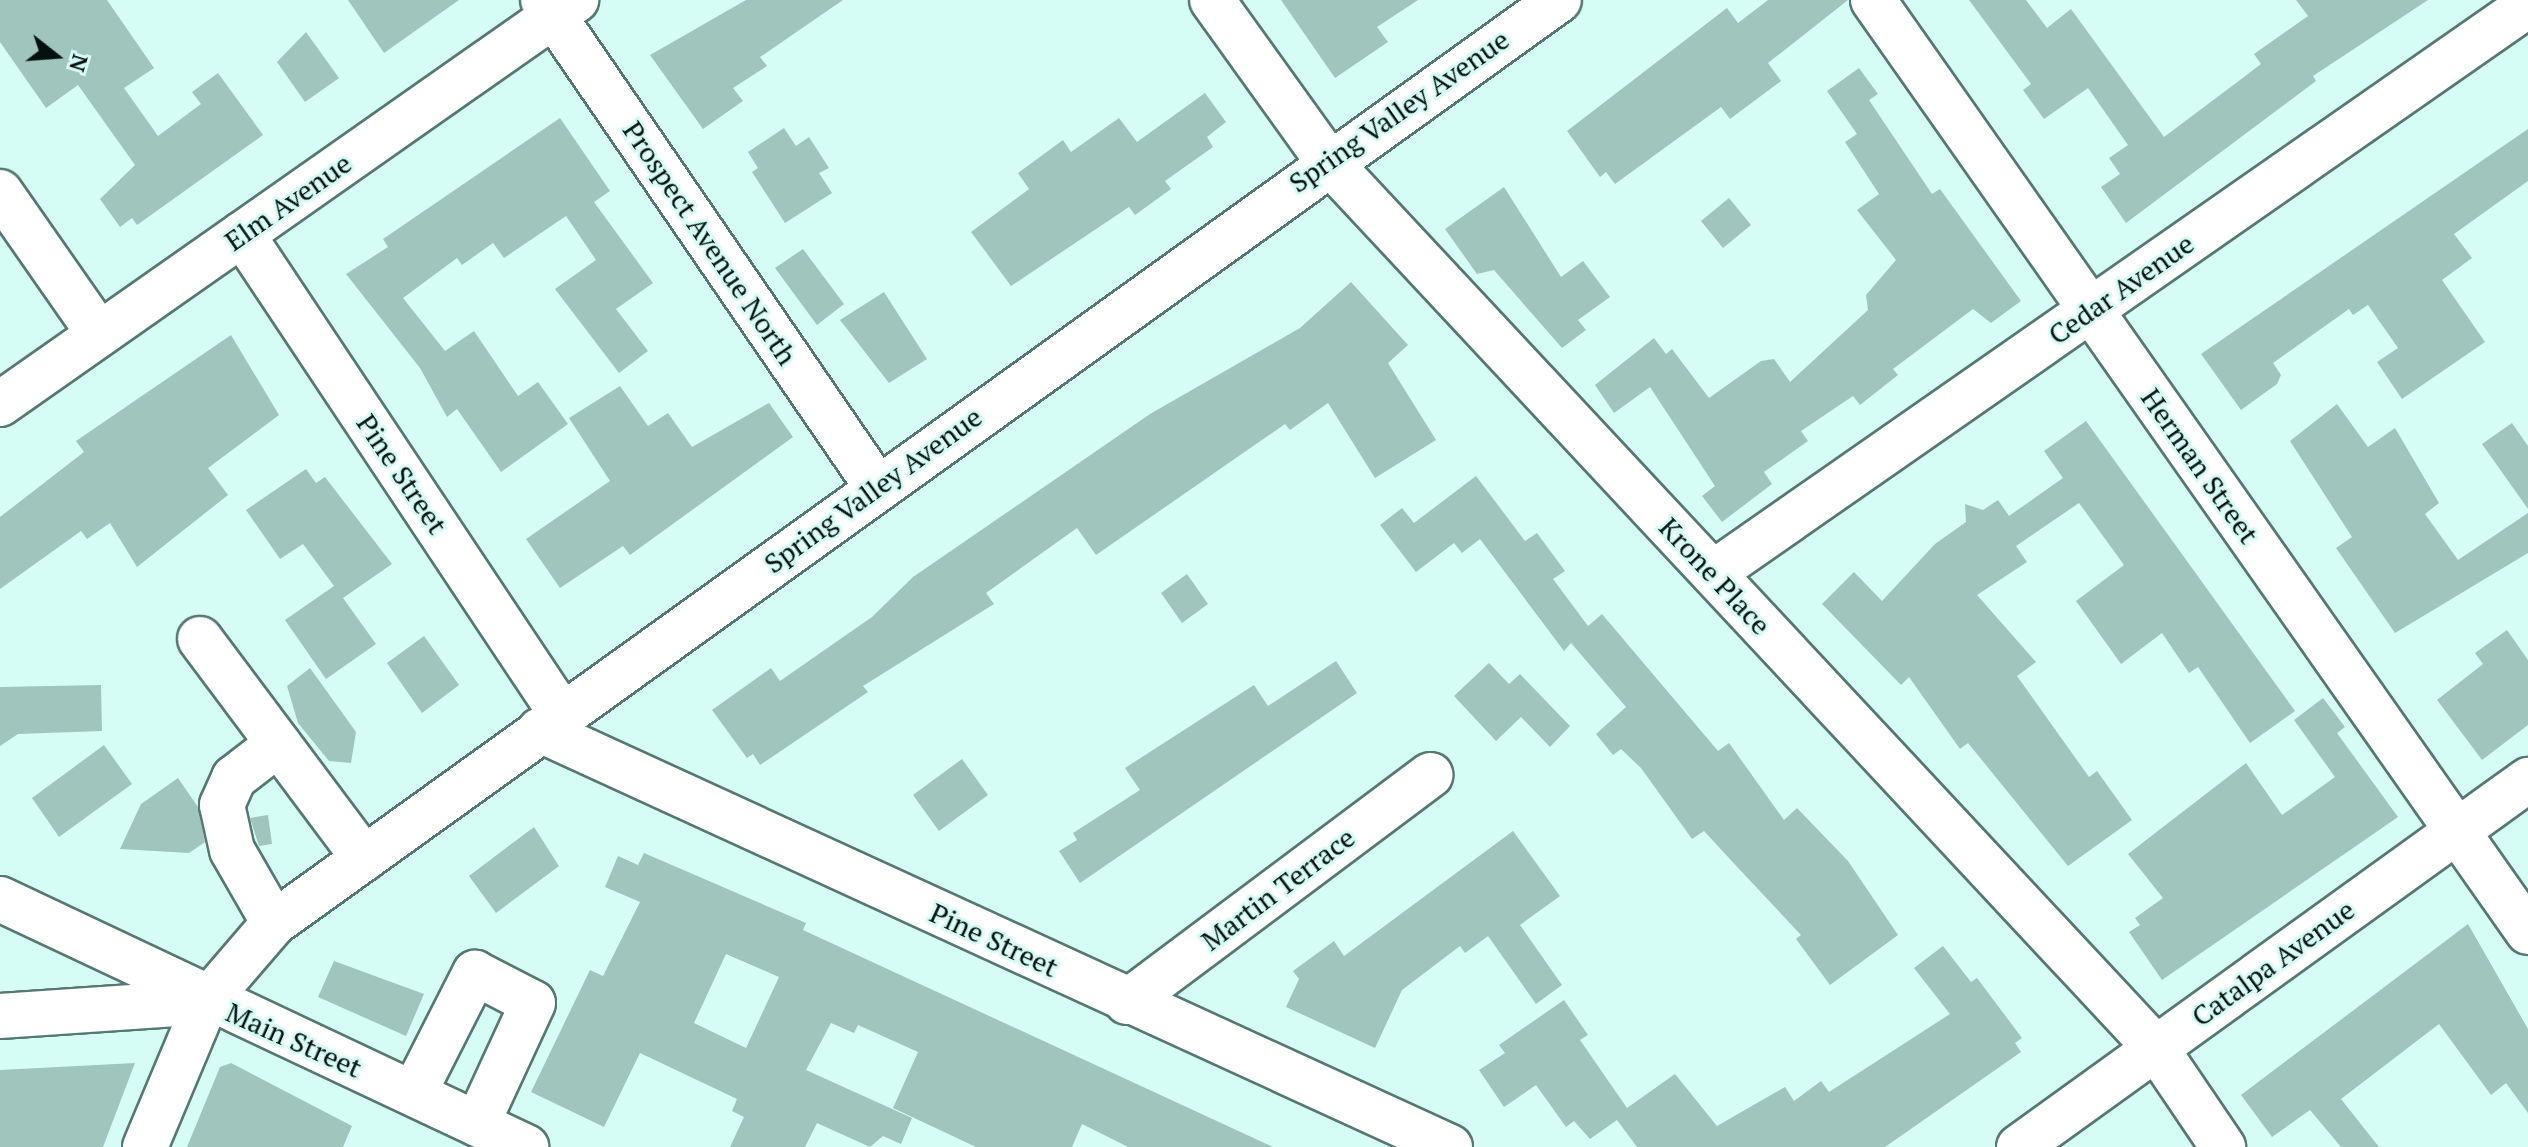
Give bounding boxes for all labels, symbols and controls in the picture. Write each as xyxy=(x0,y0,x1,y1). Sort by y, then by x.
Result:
north arrow xyxy=(16,16,96,96)
street label: Spring Valley Avenue xyxy=(1282,22,1516,200)
text: N xyxy=(63,51,96,75)
street label: Prospect Avenue North xyxy=(616,115,804,371)
street label: Elm Avenue xyxy=(218,146,358,258)
street label: Cedar Avenue xyxy=(2042,226,2200,352)
street label: Herman Street xyxy=(2134,382,2266,550)
street label: Spring Valley Avenue xyxy=(757,399,989,581)
street label: Pine Street xyxy=(350,408,454,540)
street label: Krone Place xyxy=(1652,511,1778,641)
street label: Martin Terrace xyxy=(1195,820,1361,958)
street label: Catalpa Avenue xyxy=(2185,893,2361,1033)
street label: Pine Street xyxy=(925,896,1063,984)
street label: Main Street xyxy=(221,995,367,1085)

